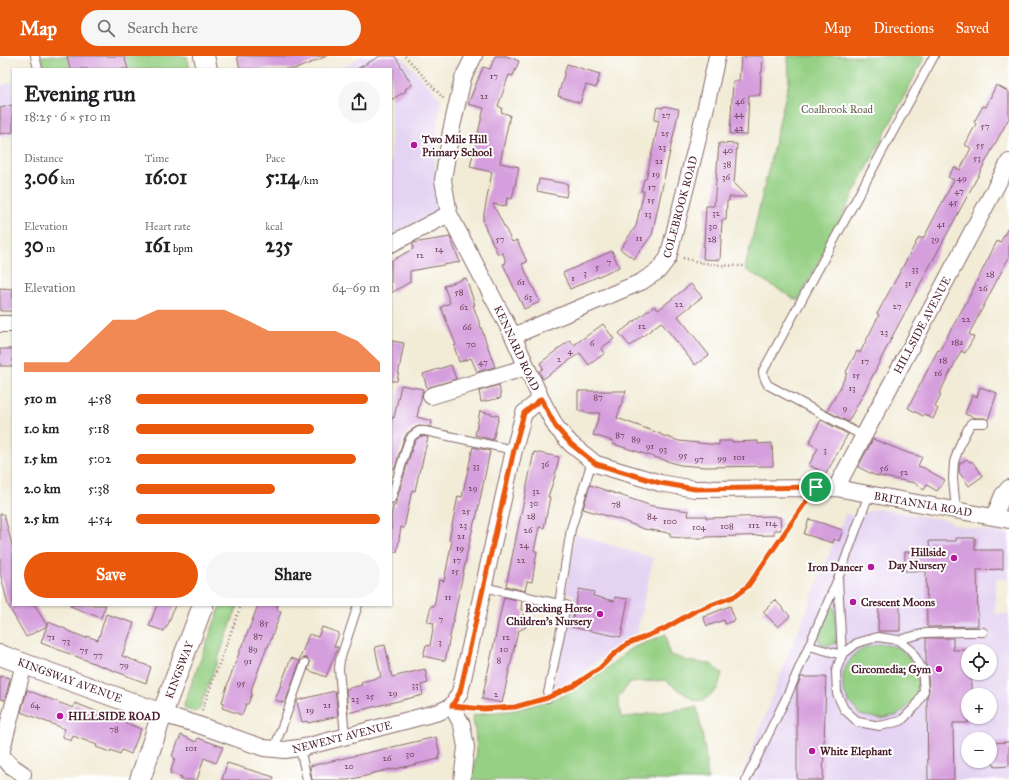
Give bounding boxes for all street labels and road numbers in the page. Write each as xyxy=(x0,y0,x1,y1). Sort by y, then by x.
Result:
street label: COLEBROOK ROAD xyxy=(661,154,700,260)
street label: HILLSIDE AVENUE xyxy=(891,274,954,376)
street label: KENNARD ROAD xyxy=(491,304,542,393)
street label: BRITANNIA ROAD xyxy=(873,489,973,520)
street label: KINGSWAY xyxy=(163,639,197,701)
street label: KINGSWAY AVENUE xyxy=(16,655,124,706)
street label: NEWENT AVENUE xyxy=(291,719,394,756)

